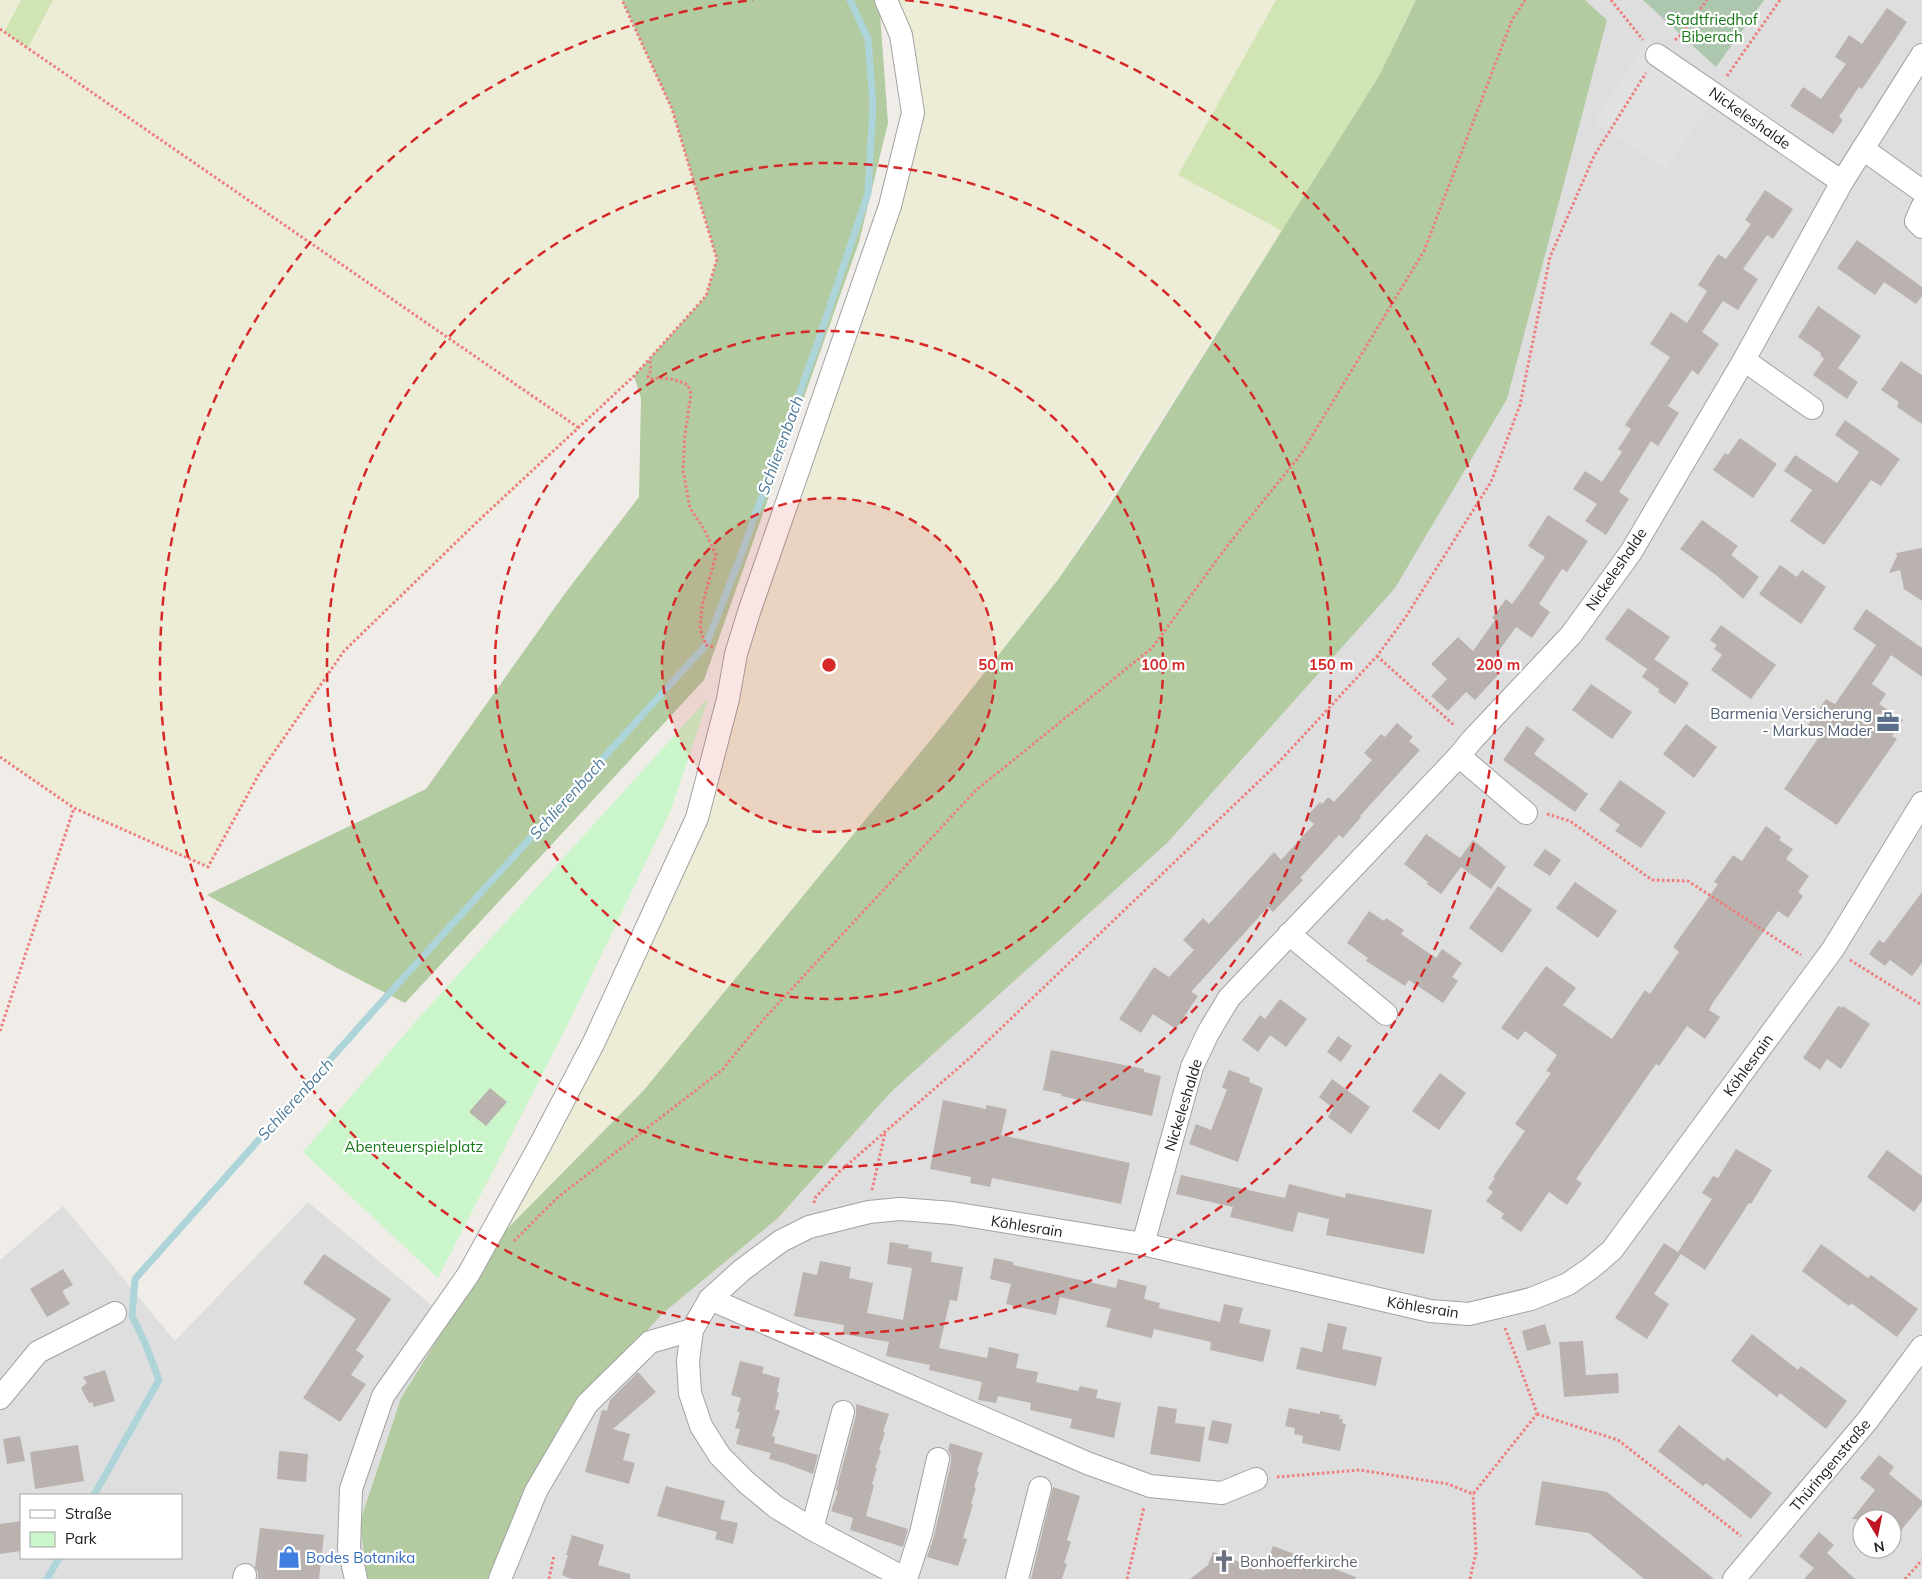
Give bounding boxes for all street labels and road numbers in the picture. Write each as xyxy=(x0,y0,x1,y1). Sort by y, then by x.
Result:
street label: Nickeleshalde xyxy=(1705,83,1795,153)
street label: Nickeleshalde xyxy=(1581,524,1651,614)
street label: Köhlesrain xyxy=(1719,1030,1777,1100)
street label: Nickeleshalde xyxy=(1160,1057,1206,1153)
street label: Köhlesrain xyxy=(990,1211,1064,1241)
street label: Köhlesrain xyxy=(1386,1292,1460,1322)
street label: Thüringenstraße xyxy=(1786,1415,1874,1515)

